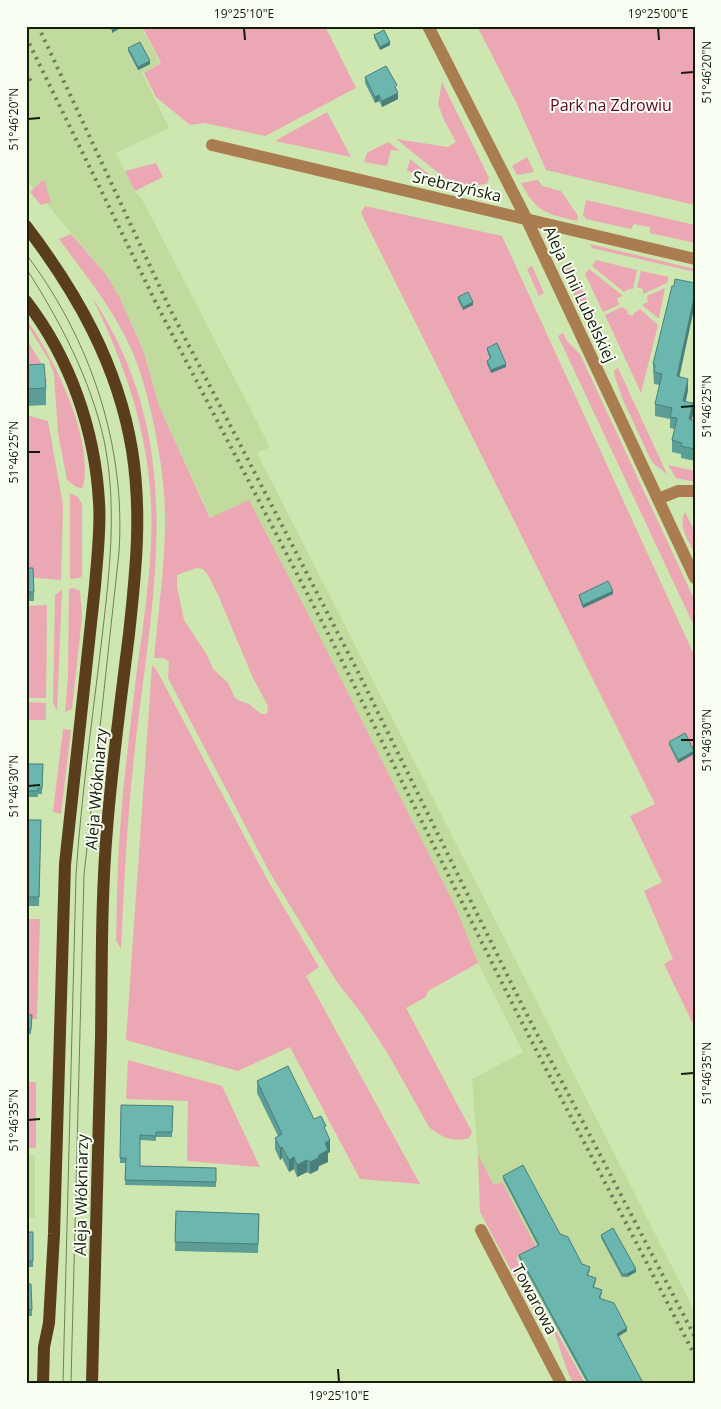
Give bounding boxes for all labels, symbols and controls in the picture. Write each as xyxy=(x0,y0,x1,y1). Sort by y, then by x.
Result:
text: 19°25'10"E xyxy=(214,5,274,22)
text: 19°25'00"E xyxy=(628,5,688,22)
text: 51°46'20"N xyxy=(698,41,715,103)
text: 51°46'20"N xyxy=(5,88,22,150)
park label: Park na Zdrowiu xyxy=(550,94,672,116)
street label: Srebrzyńska xyxy=(410,165,504,207)
street label: Aleja Unii Lubelskiej xyxy=(539,222,621,366)
text: 51°46'25"N xyxy=(698,375,715,437)
text: 51°46'25"N xyxy=(5,421,22,483)
text: 51°46'30"N xyxy=(698,709,715,771)
street label: Aleja Włókniarzy xyxy=(80,726,112,851)
text: 51°46'30"N xyxy=(5,755,22,817)
text: 51°46'35"N xyxy=(698,1042,715,1104)
text: 51°46'35"N xyxy=(5,1089,22,1151)
street label: Aleja Włókniarzy xyxy=(69,1133,93,1256)
street label: Towarowa xyxy=(507,1260,563,1338)
text: 19°25'10"E xyxy=(309,1387,369,1404)

